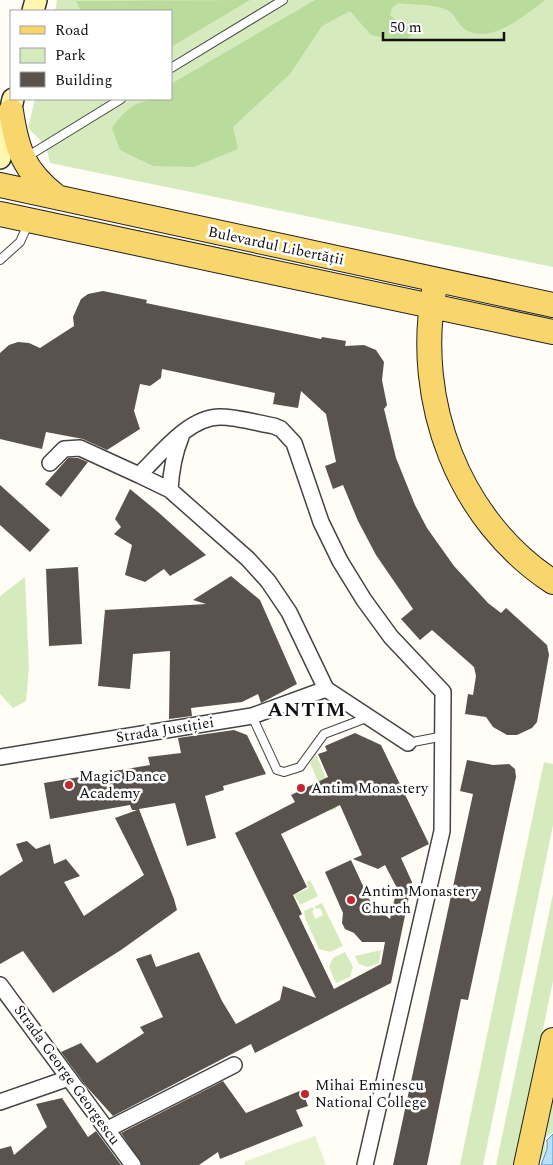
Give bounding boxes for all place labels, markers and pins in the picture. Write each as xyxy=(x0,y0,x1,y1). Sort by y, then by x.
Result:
place label: Magic Dance Academy xyxy=(79,765,167,805)
place label: Antim Monastery xyxy=(311,777,429,800)
marker: Magic Dance Academy xyxy=(63,779,75,791)
marker: Antim Monastery xyxy=(295,782,307,794)
place label: Antim Monastery Church xyxy=(361,880,479,920)
marker: Antim Monastery Church xyxy=(345,894,357,906)
place label: Mihai Eminescu National College xyxy=(315,1074,427,1114)
marker: Mihai Eminescu National College xyxy=(299,1088,311,1100)

